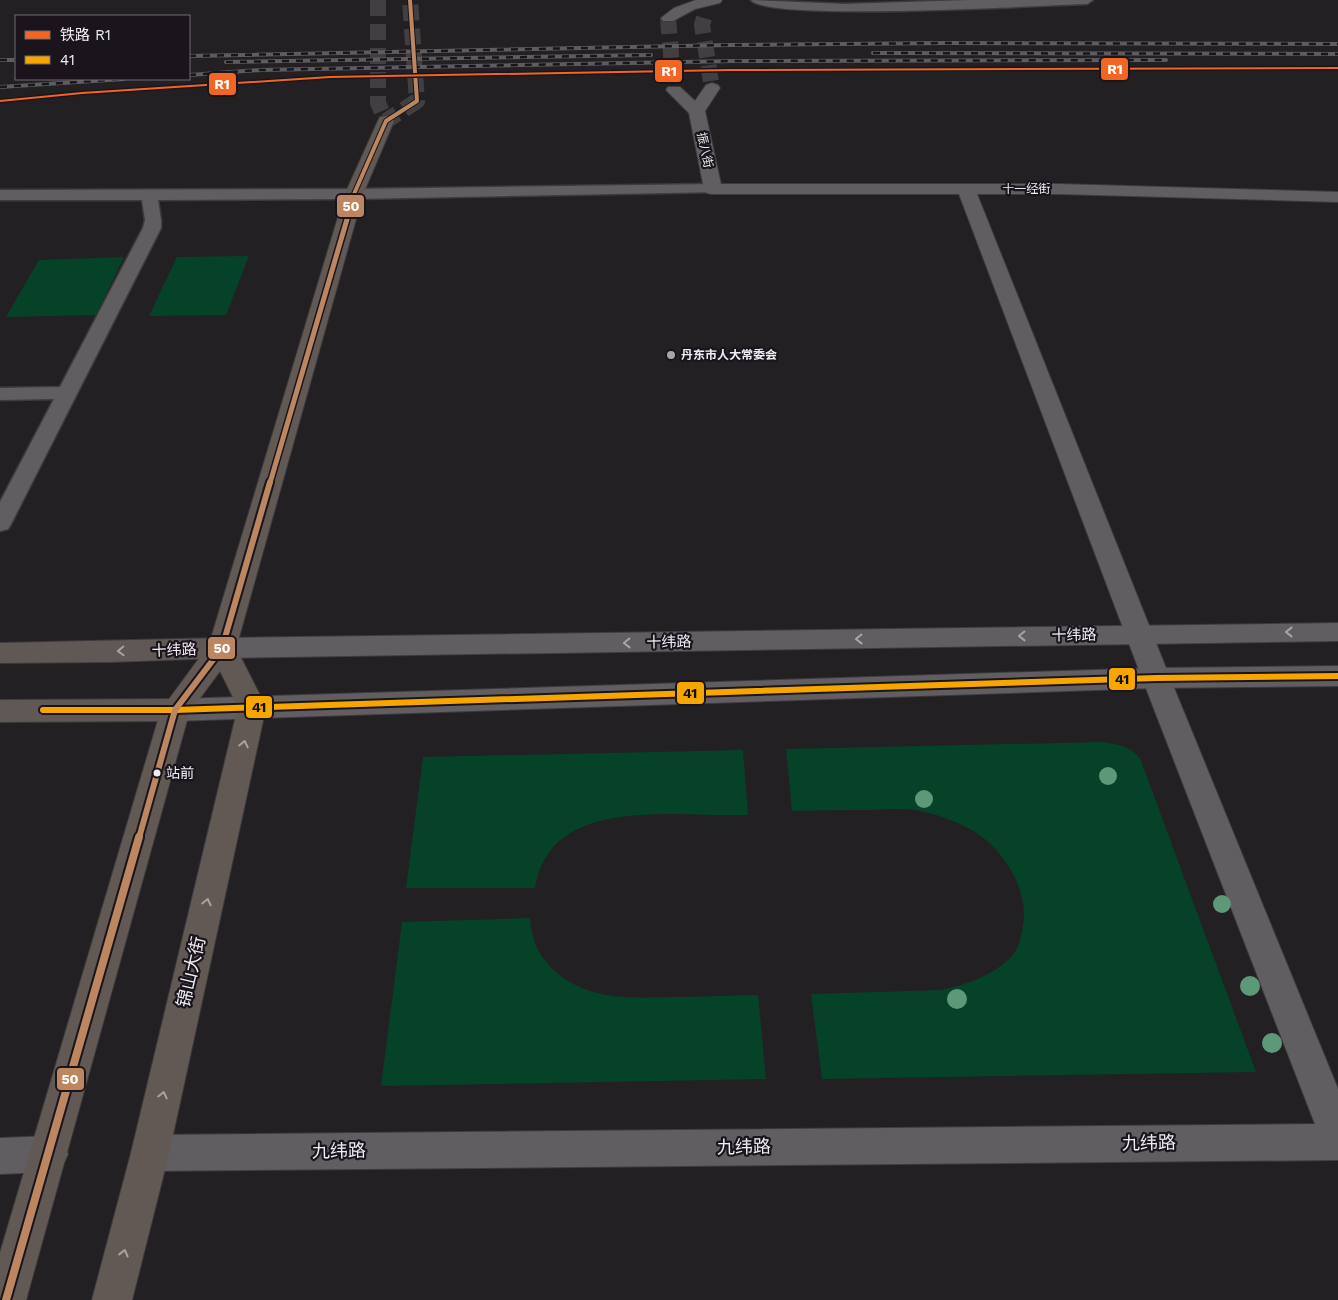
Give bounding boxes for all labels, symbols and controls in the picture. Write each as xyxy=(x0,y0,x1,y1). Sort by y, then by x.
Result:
legend xyxy=(15,15,190,80)
text: 铁路 R1 xyxy=(60,26,111,44)
text: 41 xyxy=(60,51,75,69)
line badge: R1 xyxy=(1100,57,1129,81)
line badge: R1 xyxy=(654,59,683,83)
text: R1 xyxy=(1107,61,1123,77)
text: R1 xyxy=(661,63,677,79)
line badge: R1 xyxy=(208,72,237,96)
text: R1 xyxy=(214,76,230,92)
street label: 振八街 xyxy=(694,131,716,169)
street label: 十一经街 xyxy=(1002,182,1050,196)
line badge: 50 xyxy=(336,194,365,218)
text: 50 xyxy=(342,198,360,214)
place label: 丹东市人大常委会 xyxy=(681,348,777,362)
marker: 丹东市人大常委会 xyxy=(665,349,677,361)
street label: 十纬路 xyxy=(1051,626,1097,644)
one-way arrow xyxy=(1285,627,1293,637)
one-way arrow xyxy=(1018,631,1026,641)
street label: 十纬路 xyxy=(646,633,692,651)
one-way arrow xyxy=(855,634,863,644)
line badge: 50 xyxy=(207,636,236,660)
one-way arrow xyxy=(623,638,630,648)
street label: 十纬路 xyxy=(151,640,197,660)
text: 50 xyxy=(213,640,231,656)
one-way arrow xyxy=(116,646,124,657)
line badge: 41 xyxy=(1108,667,1136,691)
text: 41 xyxy=(1115,671,1129,687)
line badge: 41 xyxy=(676,681,705,705)
text: 41 xyxy=(683,685,697,701)
line badge: 41 xyxy=(245,695,273,719)
text: 41 xyxy=(252,699,266,715)
one-way arrow xyxy=(238,740,248,749)
place label: 站前 xyxy=(166,765,194,781)
marker: 站前 xyxy=(152,768,162,778)
one-way arrow xyxy=(201,898,212,907)
street label: 锦山大街 xyxy=(172,934,209,1009)
line badge: 50 xyxy=(56,1067,85,1091)
text: 50 xyxy=(61,1071,79,1087)
one-way arrow xyxy=(157,1090,168,1099)
street label: 九纬路 xyxy=(1122,1132,1176,1153)
street label: 九纬路 xyxy=(717,1136,771,1157)
street label: 九纬路 xyxy=(312,1140,366,1161)
one-way arrow xyxy=(118,1248,129,1257)

